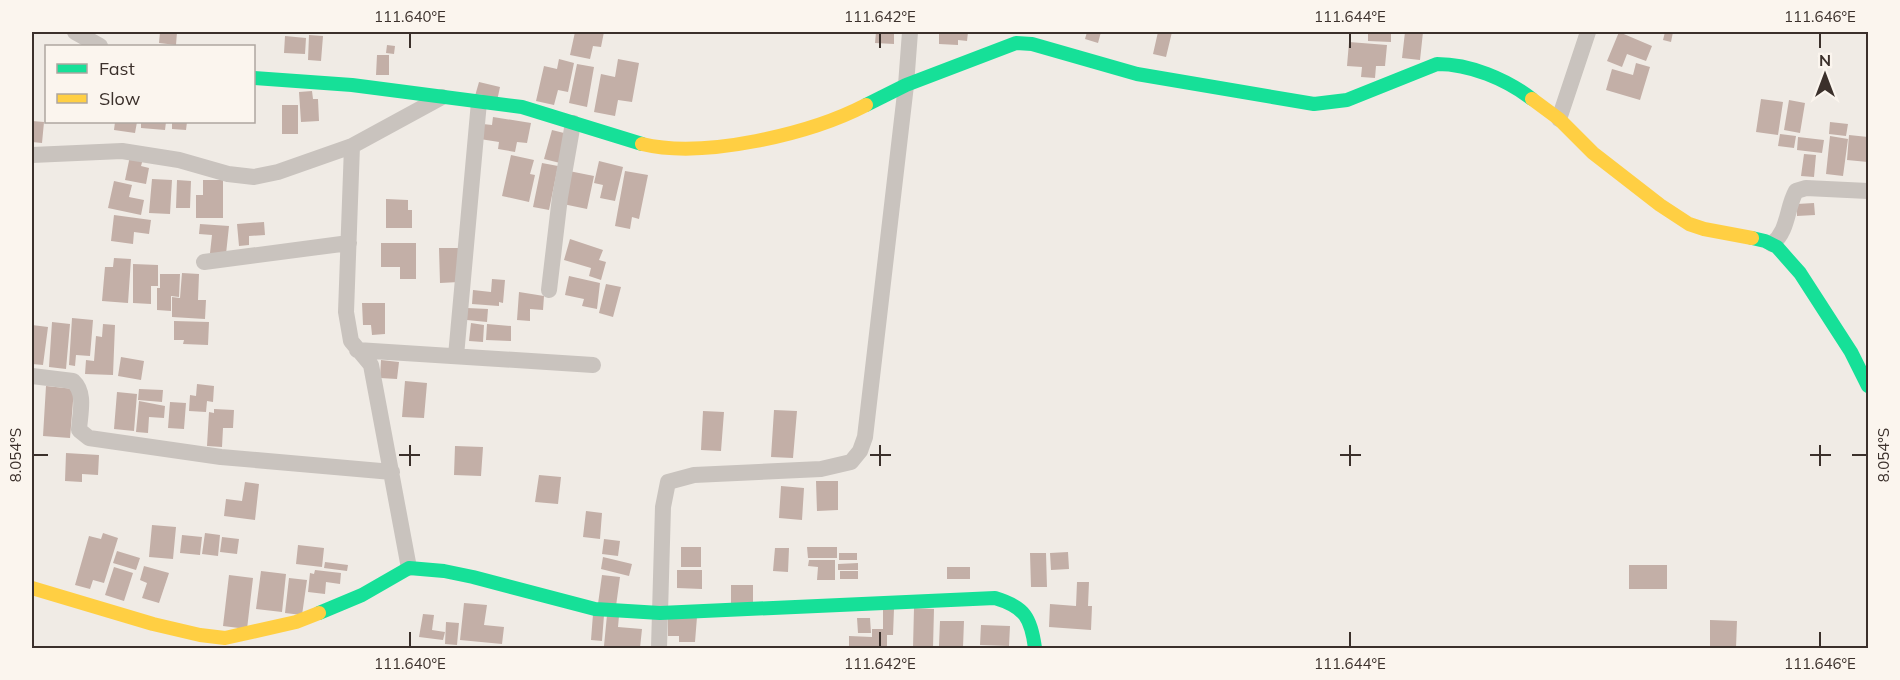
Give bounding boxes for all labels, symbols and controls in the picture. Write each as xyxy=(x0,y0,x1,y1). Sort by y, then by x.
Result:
text: 111.640°E xyxy=(374,7,446,26)
text: 111.642°E xyxy=(844,7,916,26)
text: 111.644°E xyxy=(1314,7,1386,26)
text: 111.646°E xyxy=(1784,7,1856,26)
legend xyxy=(45,45,255,123)
north arrow xyxy=(1795,45,1855,105)
text: N xyxy=(1819,50,1831,70)
text: Fast xyxy=(99,57,135,80)
text: Slow xyxy=(99,87,141,110)
text: 8.054°S xyxy=(6,428,25,482)
text: 8.054°S xyxy=(1874,428,1893,482)
text: 111.640°E xyxy=(374,654,446,673)
text: 111.642°E xyxy=(844,654,916,673)
text: 111.644°E xyxy=(1314,654,1386,673)
text: 111.646°E xyxy=(1784,654,1856,673)

